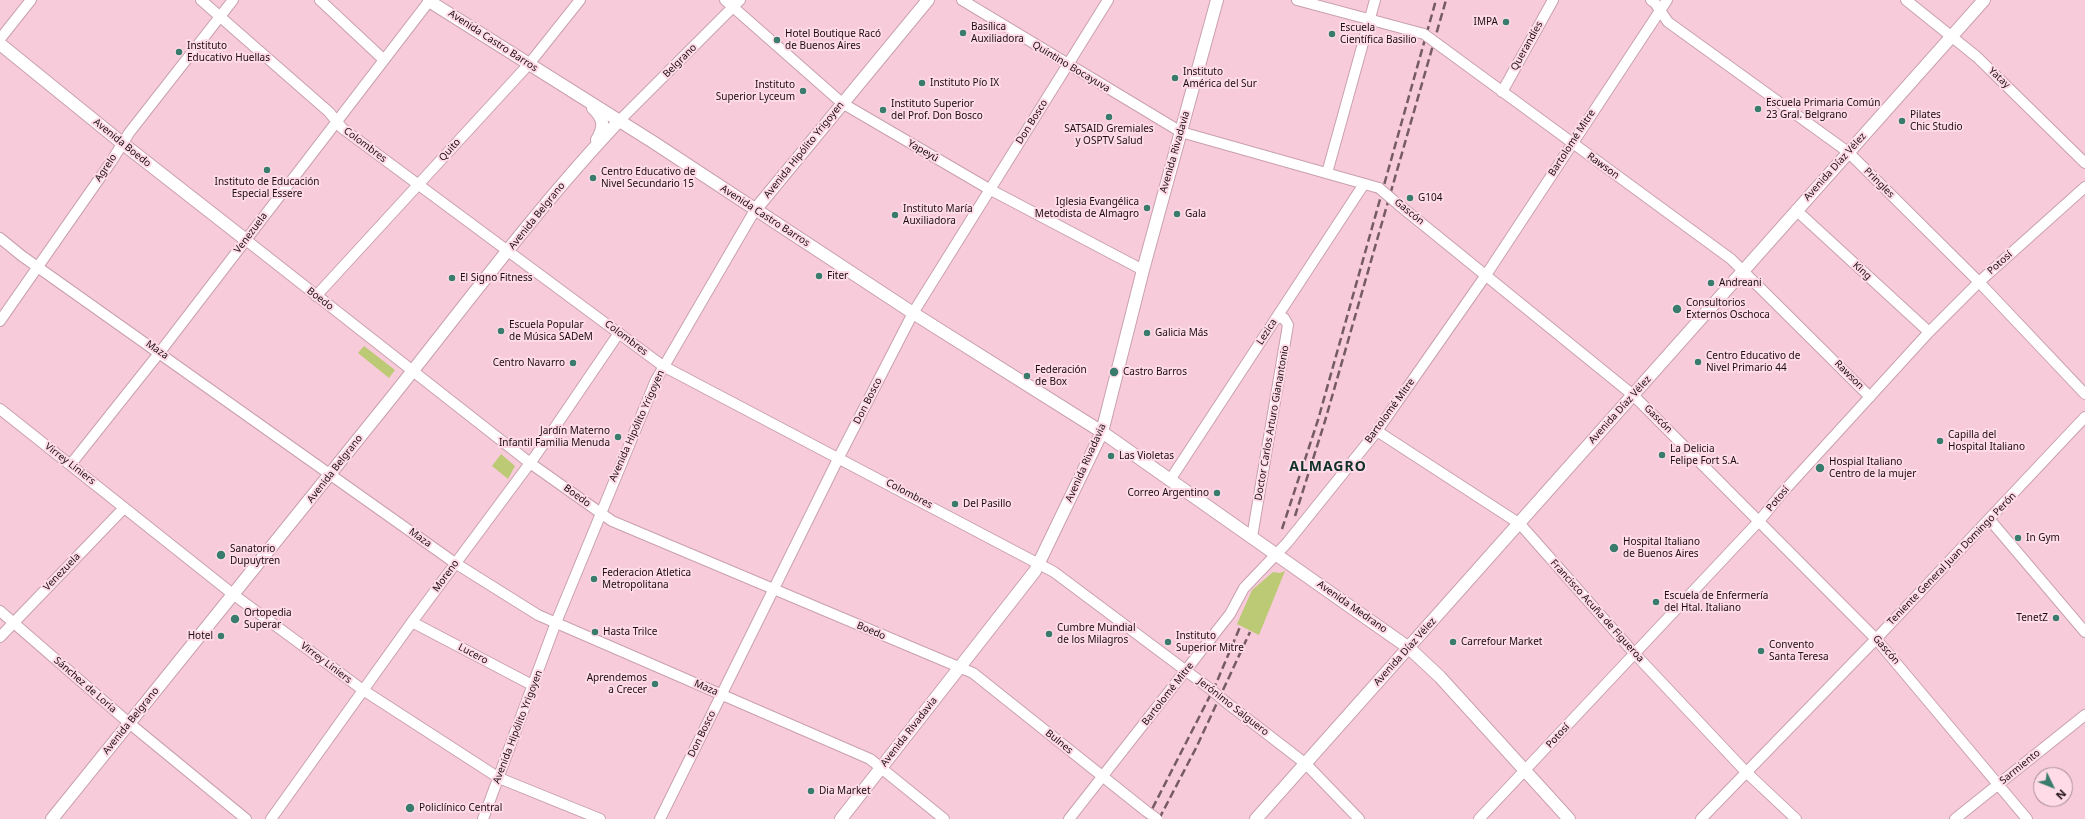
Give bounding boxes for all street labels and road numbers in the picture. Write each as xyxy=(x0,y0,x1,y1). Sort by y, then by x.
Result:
street label: Avenida Castro Barros xyxy=(446,8,540,74)
street label: Querandíes xyxy=(1509,19,1545,73)
street label: Quintino Bocayuva xyxy=(1030,39,1112,95)
street label: Belgrano xyxy=(661,42,699,80)
street label: Yatay xyxy=(1986,65,2012,91)
street label: Don Bosco xyxy=(1014,97,1050,147)
street label: Avenida Hipólito Yrigoyen xyxy=(761,99,847,201)
street label: Bartolomé Mitre xyxy=(1546,107,1598,179)
street label: Avenida Rivadavia xyxy=(1158,110,1192,194)
street label: Avenida Boedo xyxy=(91,116,153,170)
street label: Colombres xyxy=(341,125,389,165)
street label: Avenida Díaz Vélez xyxy=(1801,131,1869,203)
street label: Quito xyxy=(437,136,463,164)
street label: Yapeyú xyxy=(905,137,941,165)
street label: Rawson xyxy=(1585,150,1621,182)
street label: Agrelo xyxy=(92,152,120,184)
street label: Pringles xyxy=(1861,165,1897,201)
street label: Avenida Belgrano xyxy=(506,180,568,252)
street label: Avenida Castro Barros xyxy=(718,183,812,249)
street label: Gascón xyxy=(1392,196,1426,228)
street label: Venezuela xyxy=(232,210,270,256)
street label: Potosí xyxy=(1985,249,2015,277)
street label: King xyxy=(1850,259,1874,283)
street label: Boedo xyxy=(304,285,336,313)
street label: Lezica xyxy=(1254,317,1280,347)
street label: Colombres xyxy=(602,318,650,358)
street label: Maza xyxy=(143,338,171,362)
street label: Doctor Carlos Arturo Gianantonio xyxy=(1252,344,1292,502)
street label: Rawson xyxy=(1832,358,1866,392)
street label: Avenida Hipólito Yrigoyen xyxy=(607,368,667,484)
street label: Avenida Díaz Vélez xyxy=(1586,374,1654,446)
street label: Don Bosco xyxy=(851,376,885,426)
street label: Bartolomé Mitre xyxy=(1363,376,1417,446)
street label: Gascón xyxy=(1641,402,1675,436)
street label: Avenida Rivadavia xyxy=(1063,422,1109,504)
street label: Avenida Belgrano xyxy=(305,433,365,505)
street label: Virrey Liniers xyxy=(42,441,98,487)
street label: Colombres xyxy=(884,477,934,511)
street label: Boedo xyxy=(561,482,593,510)
street label: Potosí xyxy=(1764,484,1792,514)
street label: Teniente General Juan Domingo Perón xyxy=(1885,490,2019,628)
street label: Maza xyxy=(406,526,434,550)
street label: Venezuela xyxy=(41,551,83,593)
street label: Francisco Acuña de Figueroa xyxy=(1548,557,1646,665)
street label: Moreno xyxy=(430,558,462,594)
street label: Avenida Medrano xyxy=(1315,578,1389,636)
street label: Avenida Díaz Vélez xyxy=(1371,616,1439,688)
street label: Boedo xyxy=(855,620,887,642)
street label: Gascón xyxy=(1870,633,1902,667)
street label: Virrey Liniers xyxy=(298,640,354,686)
street label: Lucero xyxy=(456,641,490,667)
street label: Sánchez de Loria xyxy=(51,655,119,715)
street label: Bartolomé Mitre xyxy=(1140,660,1196,728)
street label: Avenida Hipólito Yrigoyen xyxy=(491,668,545,786)
street label: Jerónimo Salguero xyxy=(1195,676,1271,738)
street label: Maza xyxy=(692,678,720,698)
street label: Avenida Belgrano xyxy=(100,685,162,757)
street label: Avenida Rivadavia xyxy=(878,695,940,769)
street label: Don Bosco xyxy=(686,709,718,759)
street label: Potosí xyxy=(1544,721,1572,751)
street label: Bulnes xyxy=(1043,727,1075,757)
street label: Sarmiento xyxy=(1997,747,2043,787)

